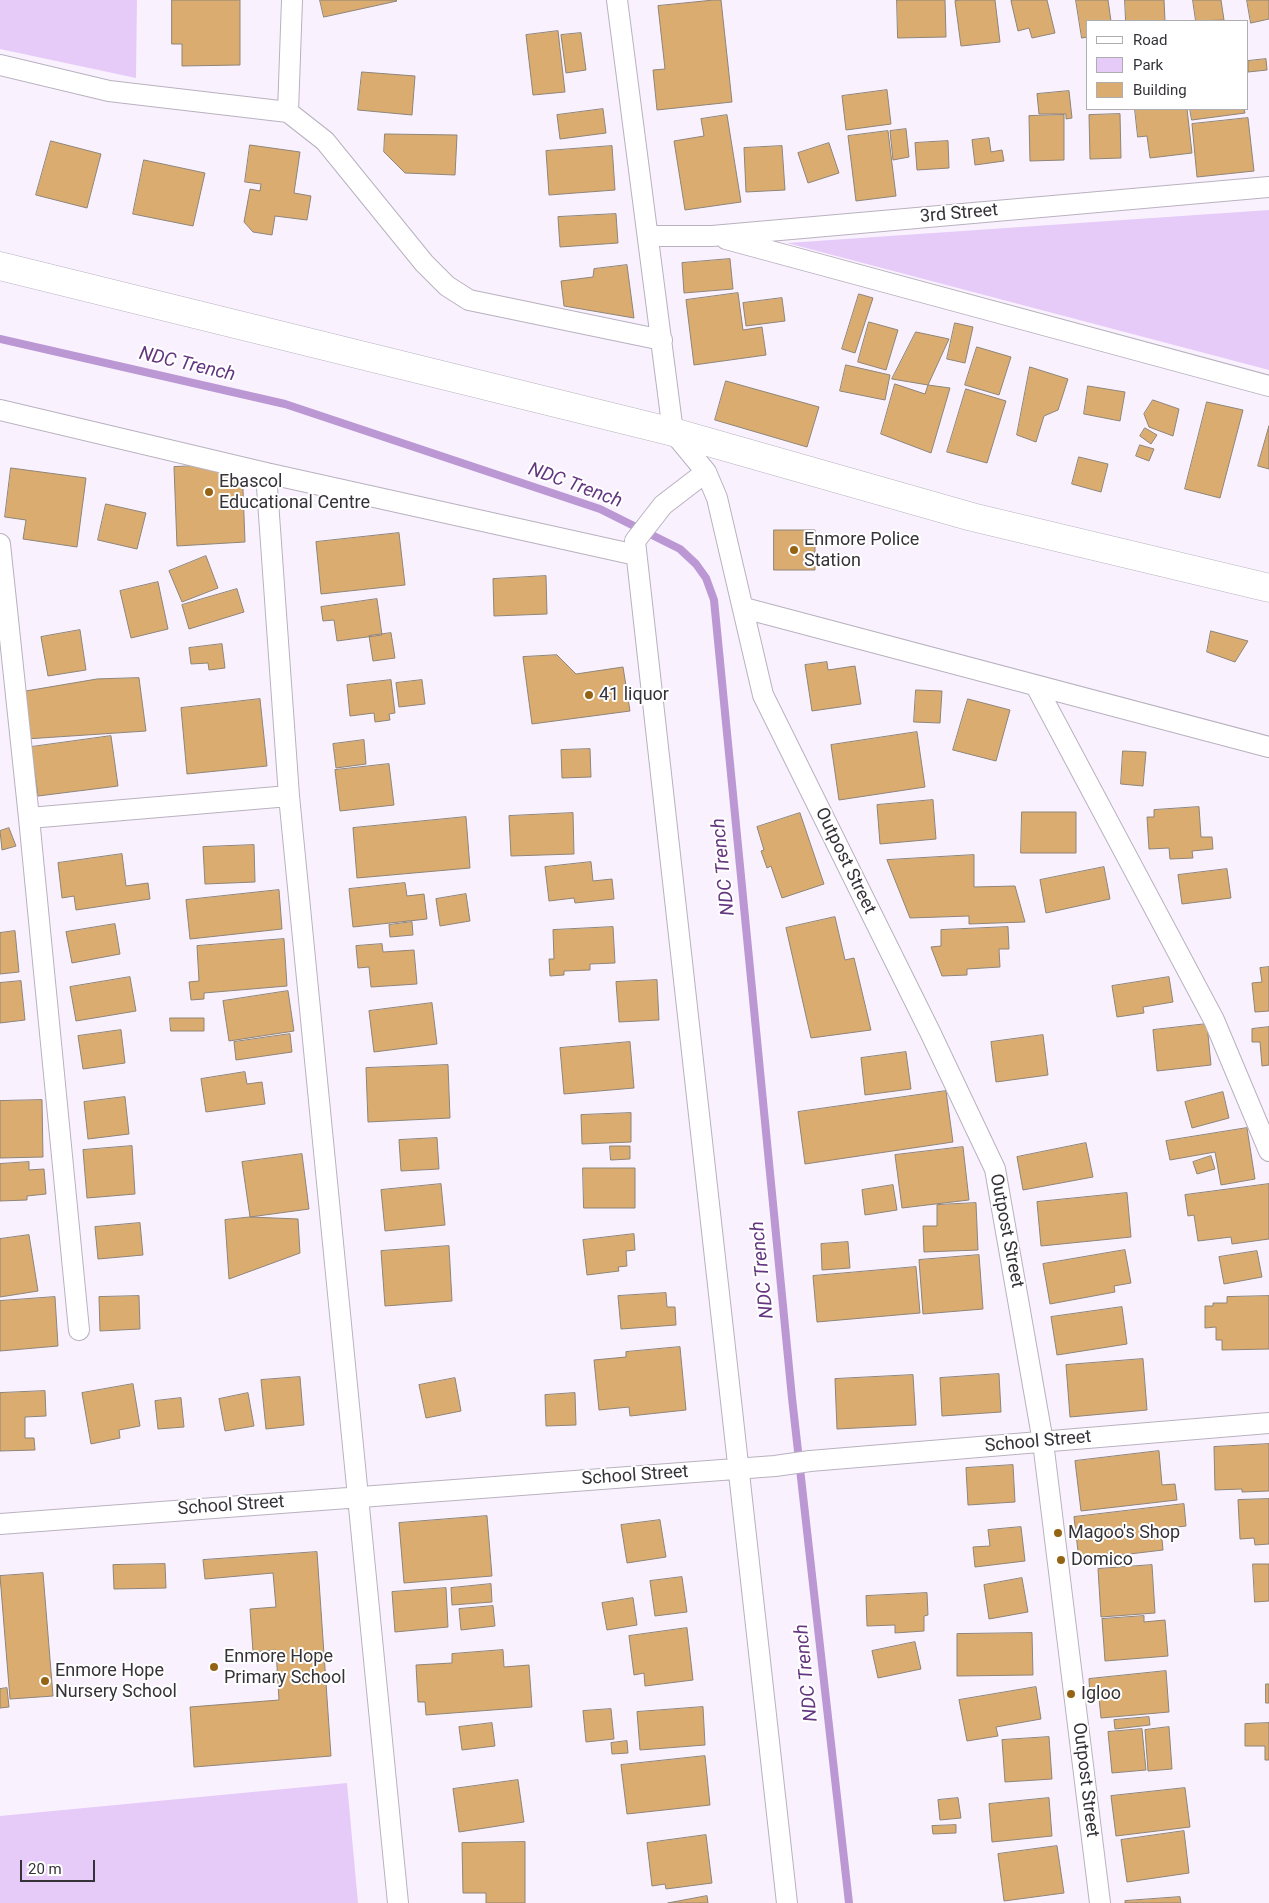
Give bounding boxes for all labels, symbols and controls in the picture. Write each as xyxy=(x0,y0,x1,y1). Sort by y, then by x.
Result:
legend xyxy=(1086,20,1249,110)
text: Road xyxy=(1133,31,1167,49)
text: Park xyxy=(1133,56,1163,74)
text: Building xyxy=(1133,81,1187,99)
street label: 3rd Street xyxy=(919,200,999,228)
water label: NDC Trench xyxy=(137,343,237,387)
water label: NDC Trench xyxy=(525,459,625,513)
place label: Ebascol Educational Centre xyxy=(219,471,370,514)
marker: Ebascol Educational Centre xyxy=(203,486,215,498)
place label: Enmore Police Station xyxy=(804,529,919,572)
marker: Enmore Police Station xyxy=(788,544,800,556)
place label: 41 liquor xyxy=(599,684,669,706)
marker: 41 liquor xyxy=(583,689,595,701)
street label: Outpost Street xyxy=(810,804,880,918)
water label: NDC Trench xyxy=(708,817,740,917)
street label: Outpost Street xyxy=(984,1172,1028,1290)
water label: NDC Trench xyxy=(747,1220,779,1320)
street label: School Street xyxy=(984,1427,1092,1457)
street label: School Street xyxy=(581,1461,689,1491)
street label: School Street xyxy=(177,1491,285,1521)
place label: Magoo's Shop xyxy=(1068,1522,1180,1544)
marker: Magoo's Shop xyxy=(1052,1527,1064,1539)
place label: Domico xyxy=(1071,1549,1133,1571)
marker: Domico xyxy=(1055,1554,1067,1566)
water label: NDC Trench xyxy=(791,1623,823,1723)
place label: Enmore Hope Primary School xyxy=(224,1646,346,1688)
place label: Enmore Hope Nursery School xyxy=(55,1660,177,1702)
marker: Enmore Hope Primary School xyxy=(208,1661,220,1673)
marker: Enmore Hope Nursery School xyxy=(39,1675,51,1687)
place label: Igloo xyxy=(1081,1683,1121,1705)
marker: Igloo xyxy=(1065,1688,1077,1700)
street label: Outpost Street xyxy=(1067,1721,1103,1839)
scale bar xyxy=(22,1850,98,1882)
text: 20 m xyxy=(28,1860,62,1878)

